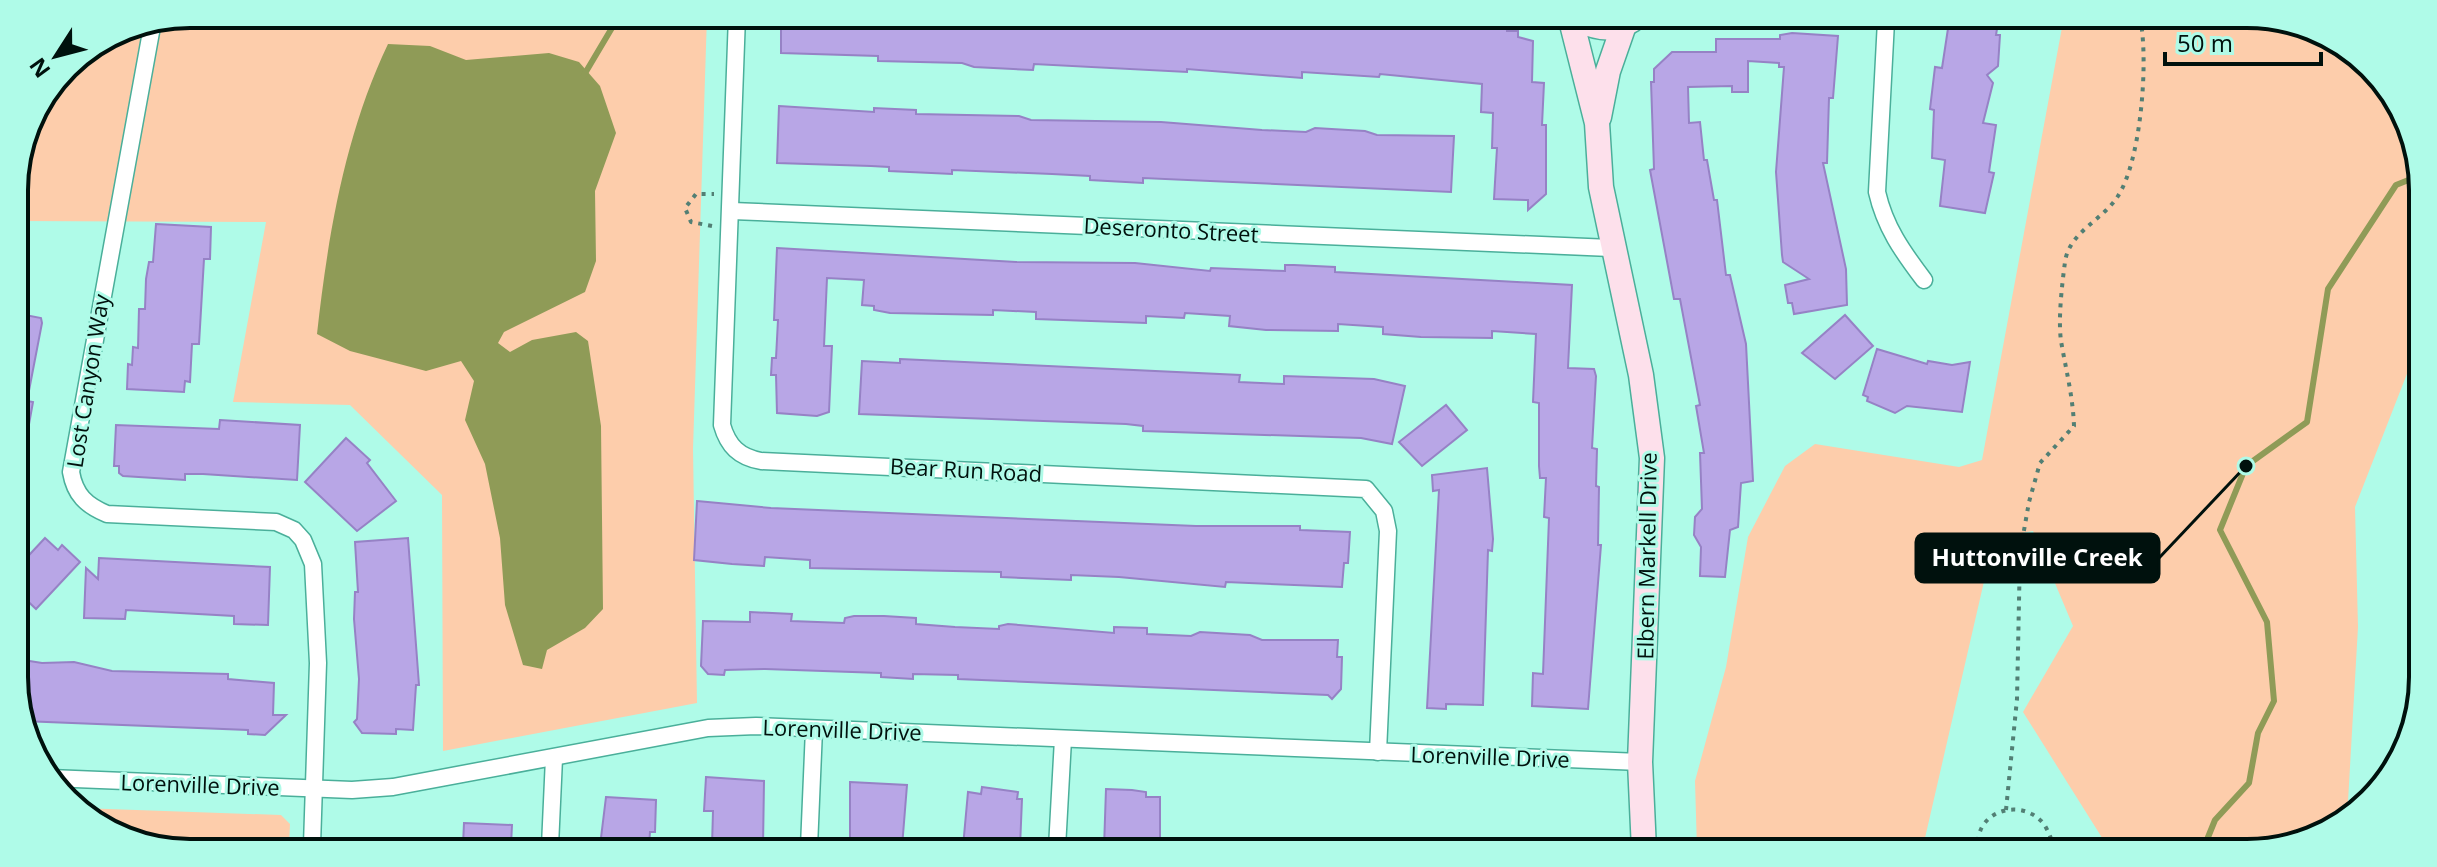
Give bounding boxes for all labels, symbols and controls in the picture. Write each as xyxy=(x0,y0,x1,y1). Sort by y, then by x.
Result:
north arrow xyxy=(16,16,96,96)
scale bar xyxy=(2165,16,2321,66)
text: 50 m xyxy=(2177,26,2233,59)
text: N xyxy=(22,52,56,84)
street label: Deseronto Street xyxy=(1083,209,1259,249)
street label: Lost Canyon Way xyxy=(58,291,116,470)
street label: Bear Run Road xyxy=(889,450,1043,488)
street label: Elbern Markell Drive xyxy=(1629,452,1663,660)
callout: Huttonville Creek xyxy=(1916,534,2159,582)
text: Huttonville Creek xyxy=(1931,540,2143,573)
street label: Lorenville Drive xyxy=(762,711,922,747)
street label: Lorenville Drive xyxy=(1410,738,1570,774)
street label: Lorenville Drive xyxy=(120,766,280,802)

